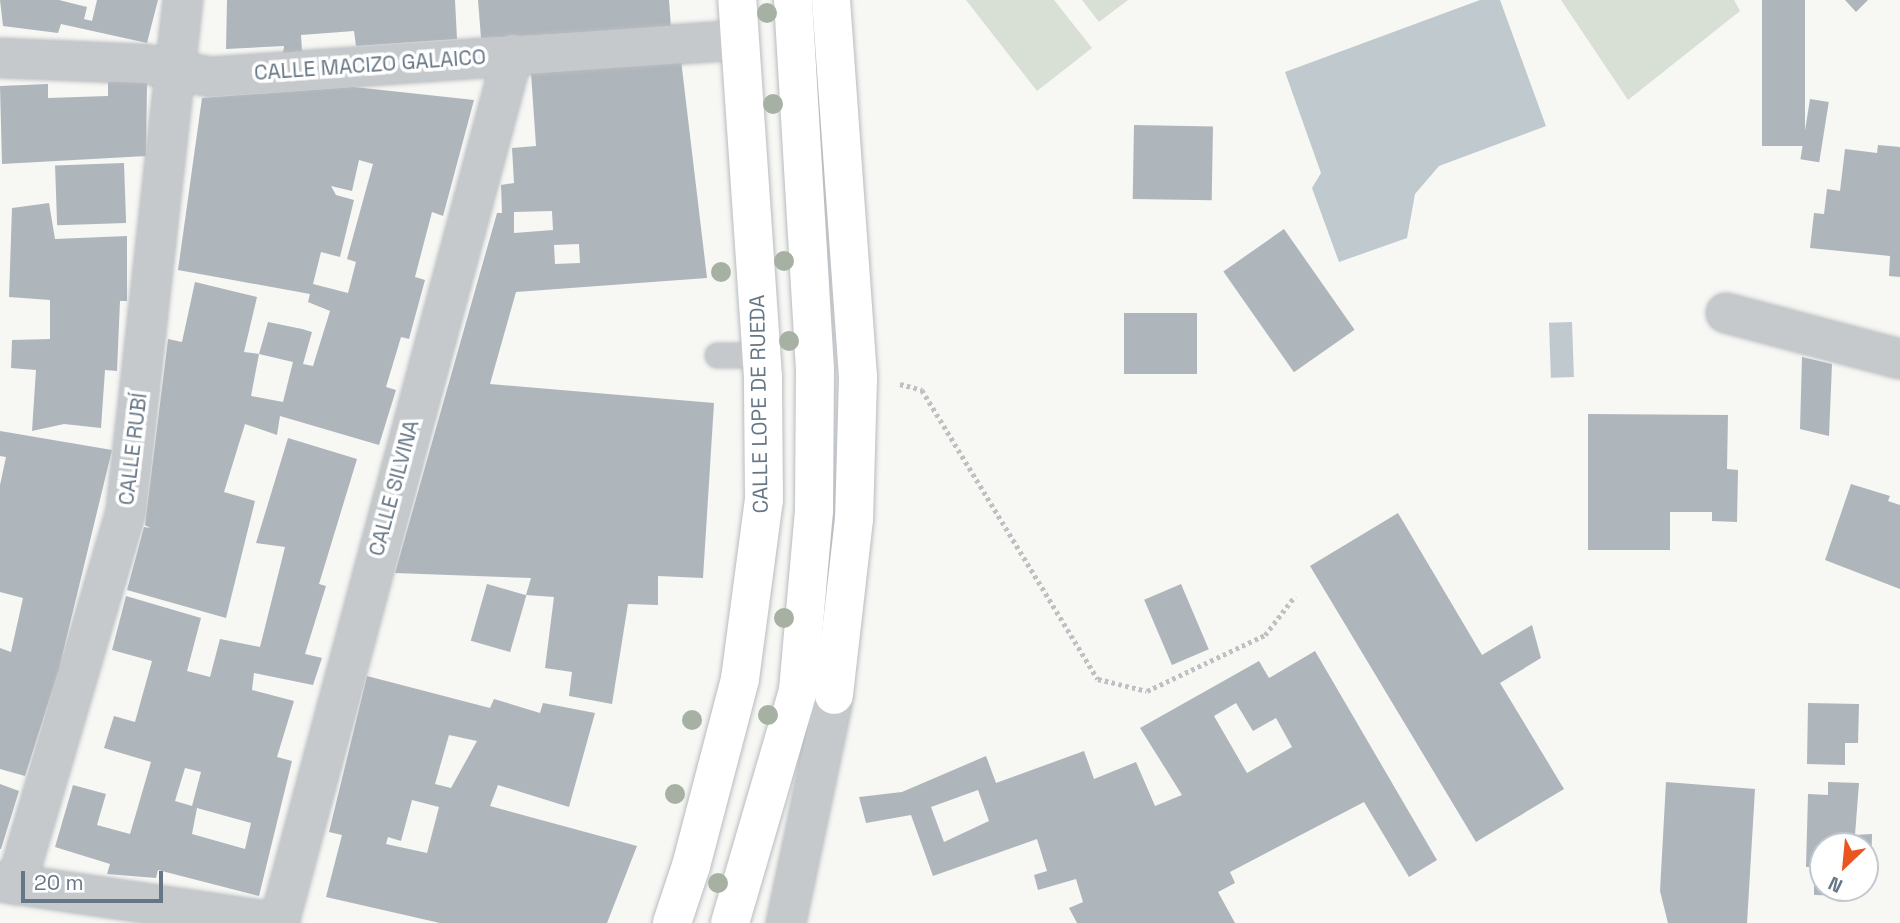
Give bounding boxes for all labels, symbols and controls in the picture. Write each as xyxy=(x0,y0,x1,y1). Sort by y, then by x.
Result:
street label: CALLE MACIZO GALAICO xyxy=(253,44,487,86)
street label: CALLE LOPE DE RUEDA xyxy=(744,294,774,514)
street label: CALLE RUBÍ xyxy=(114,391,152,507)
street label: CALLE SILVINA xyxy=(364,417,424,559)
north arrow xyxy=(1809,832,1879,902)
scale bar xyxy=(24,856,166,900)
text: 20 m xyxy=(34,869,84,896)
text: N xyxy=(1824,871,1847,899)

